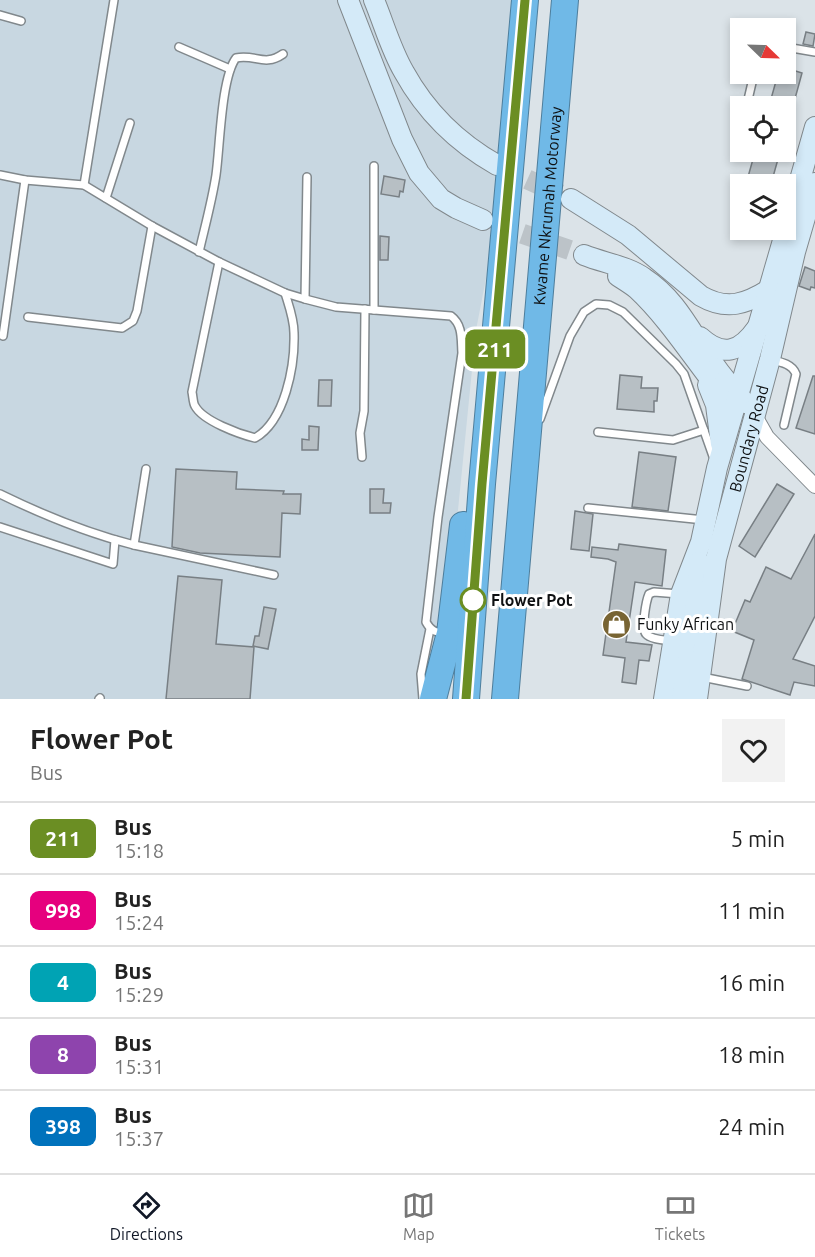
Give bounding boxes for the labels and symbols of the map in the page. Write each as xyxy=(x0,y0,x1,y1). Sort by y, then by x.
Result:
north arrow xyxy=(730,18,796,84)
street label: Kwame Nkrumah Motorway xyxy=(530,105,565,306)
line badge: 211 xyxy=(460,330,530,368)
street label: Boundary Road xyxy=(725,383,772,494)
marker: Flower Pot xyxy=(460,587,486,613)
place label: Flower Pot xyxy=(491,591,573,609)
shop icon: Funky African xyxy=(600,608,632,640)
place label: Funky African xyxy=(637,615,734,633)

